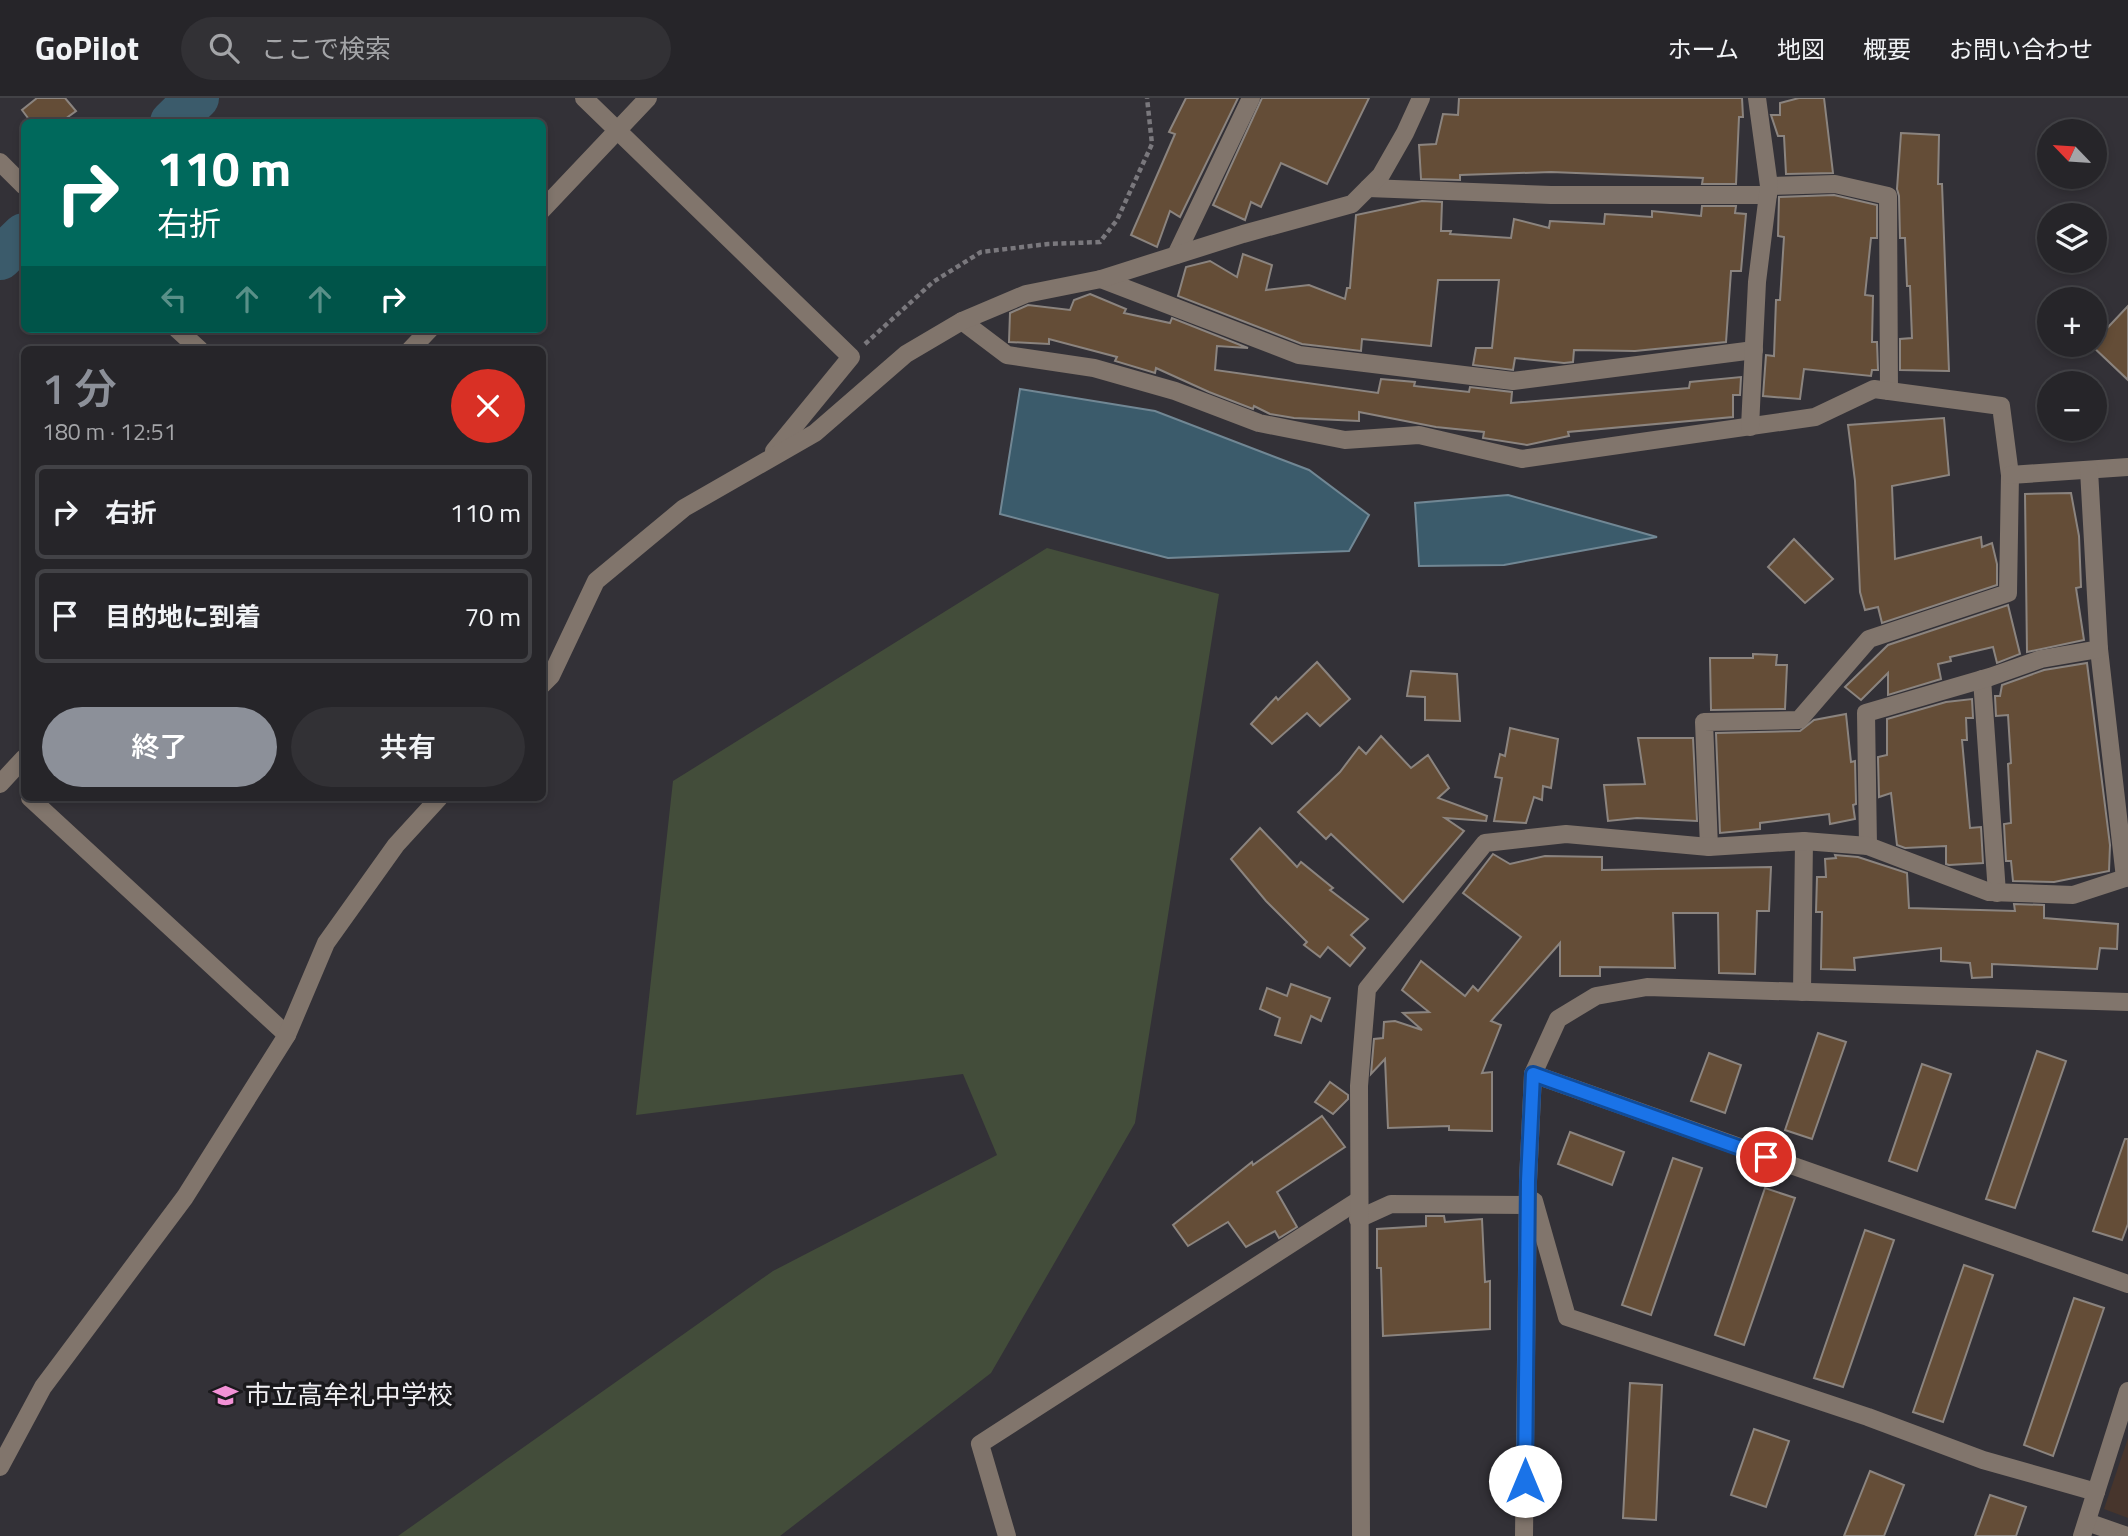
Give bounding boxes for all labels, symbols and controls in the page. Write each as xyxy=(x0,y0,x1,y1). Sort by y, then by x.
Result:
search box xyxy=(181,17,671,80)
text: GoPilot xyxy=(35,23,139,73)
icon: search xyxy=(205,29,243,67)
text: ここで検索 xyxy=(261,29,391,68)
text: ホーム xyxy=(1668,31,1739,67)
text: 地図 xyxy=(1777,31,1825,67)
text: 概要 xyxy=(1863,31,1911,67)
text: お問い合わせ xyxy=(1949,31,2093,67)
north arrow xyxy=(2037,119,2107,189)
map controls xyxy=(2037,119,2107,441)
text: 110 m xyxy=(157,130,291,205)
icon: right xyxy=(42,147,133,238)
text: 右折 xyxy=(157,199,221,247)
button: layers xyxy=(2037,203,2107,273)
icon: left xyxy=(155,280,193,318)
icon: ahead xyxy=(228,280,266,318)
icon: ahead xyxy=(301,280,339,318)
icon: right xyxy=(374,280,412,318)
button: + xyxy=(2037,287,2107,357)
text: 1 分 xyxy=(42,356,117,420)
button: close xyxy=(451,369,525,443)
button: − xyxy=(2037,371,2107,441)
text: 180 m · 12:51 xyxy=(42,414,177,449)
icon: right xyxy=(46,493,84,531)
text: 右折 xyxy=(105,493,157,532)
text: 110 m xyxy=(450,493,521,532)
icon: arrive xyxy=(46,597,84,635)
text: 目的地に到着 xyxy=(105,597,261,636)
text: 70 m xyxy=(464,597,521,636)
button: 終了 xyxy=(42,707,277,787)
button: 共有 xyxy=(291,707,525,787)
pin xyxy=(1736,1127,1796,1187)
icon: arrive xyxy=(1747,1138,1785,1176)
place label: 市立高牟礼中学校 xyxy=(245,1375,453,1414)
school or university icon: 市立高牟礼中学校 xyxy=(211,1381,239,1409)
position arrow xyxy=(1488,1444,1562,1518)

